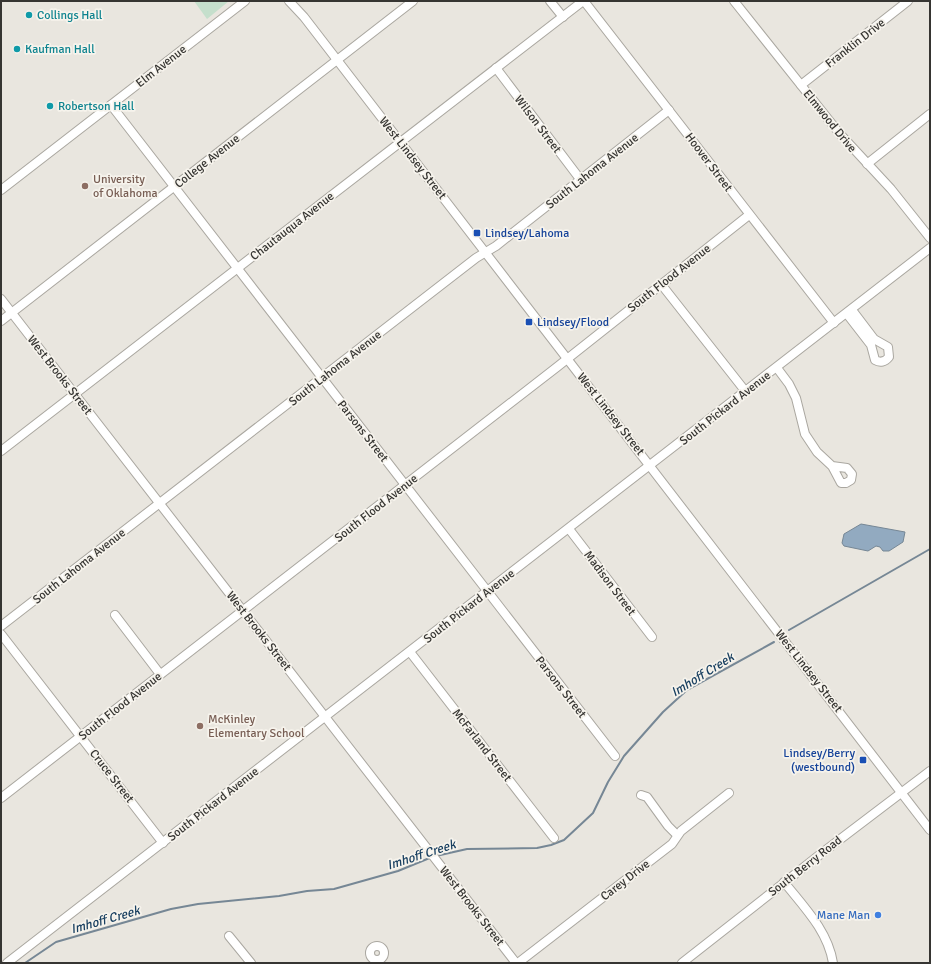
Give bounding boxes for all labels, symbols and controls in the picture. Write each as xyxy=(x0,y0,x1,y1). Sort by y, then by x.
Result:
place label: Collings Hall xyxy=(37,8,103,23)
marker: Collings Hall xyxy=(24,10,34,20)
street label: Franklin Drive xyxy=(823,15,888,71)
place label: Kaufman Hall xyxy=(25,42,95,57)
street label: Elm Avenue xyxy=(133,42,190,91)
marker: Kaufman Hall xyxy=(12,44,22,54)
street label: Elmwood Drive xyxy=(800,87,860,156)
street label: Wilson Street xyxy=(511,92,564,156)
place label: Robertson Hall xyxy=(58,99,135,114)
marker: Robertson Hall xyxy=(45,101,55,111)
street label: West Lindsey Street xyxy=(376,114,450,203)
street label: South Lahoma Avenue xyxy=(543,130,642,212)
street label: Hoover Street xyxy=(682,130,736,195)
street label: College Avenue xyxy=(172,131,243,192)
place label: University of Oklahoma xyxy=(93,172,158,201)
marker: University of Oklahoma xyxy=(80,181,90,191)
street label: Chautauqua Avenue xyxy=(247,189,337,264)
place label: Lindsey/Lahoma xyxy=(485,226,569,241)
marker: Lindsey/Lahoma xyxy=(472,228,482,238)
street label: South Flood Avenue xyxy=(625,241,714,316)
place label: Lindsey/Flood xyxy=(537,315,609,330)
marker: Lindsey/Flood xyxy=(524,317,534,327)
street label: South Lahoma Avenue xyxy=(286,327,385,409)
street label: West Brooks Street xyxy=(24,333,95,418)
street label: South Pickard Avenue xyxy=(677,368,774,449)
street label: West Lindsey Street xyxy=(574,370,648,459)
street label: Parsons Street xyxy=(334,397,391,465)
street label: South Flood Avenue xyxy=(332,471,421,546)
street label: South Lahoma Avenue xyxy=(30,525,129,607)
street label: Madison Street xyxy=(580,548,639,619)
street label: South Pickard Avenue xyxy=(421,566,518,647)
street label: West Brooks Street xyxy=(223,589,294,674)
street label: West Lindsey Street xyxy=(772,627,846,716)
water label: Imhoff Creek xyxy=(668,648,738,700)
street label: Parsons Street xyxy=(532,653,589,721)
street label: South Flood Avenue xyxy=(76,669,165,744)
street label: McFarland Street xyxy=(449,706,515,785)
place label: McKinley Elementary School xyxy=(208,712,305,741)
marker: McKinley Elementary School xyxy=(195,721,205,731)
place label: Lindsey/Berry (westbound) xyxy=(783,746,855,775)
street label: Cruce Street xyxy=(86,747,137,806)
marker: Lindsey/Berry (westbound) xyxy=(858,755,868,765)
street label: South Pickard Avenue xyxy=(165,764,262,845)
street label: South Berry Road xyxy=(766,833,845,900)
water label: Imhoff Creek xyxy=(385,836,459,874)
street label: Carey Drive xyxy=(598,857,653,904)
street label: West Brooks Street xyxy=(436,864,507,949)
water label: Imhoff Creek xyxy=(69,902,143,937)
place label: Mane Man xyxy=(817,908,870,923)
marker: Mane Man xyxy=(873,910,883,920)

